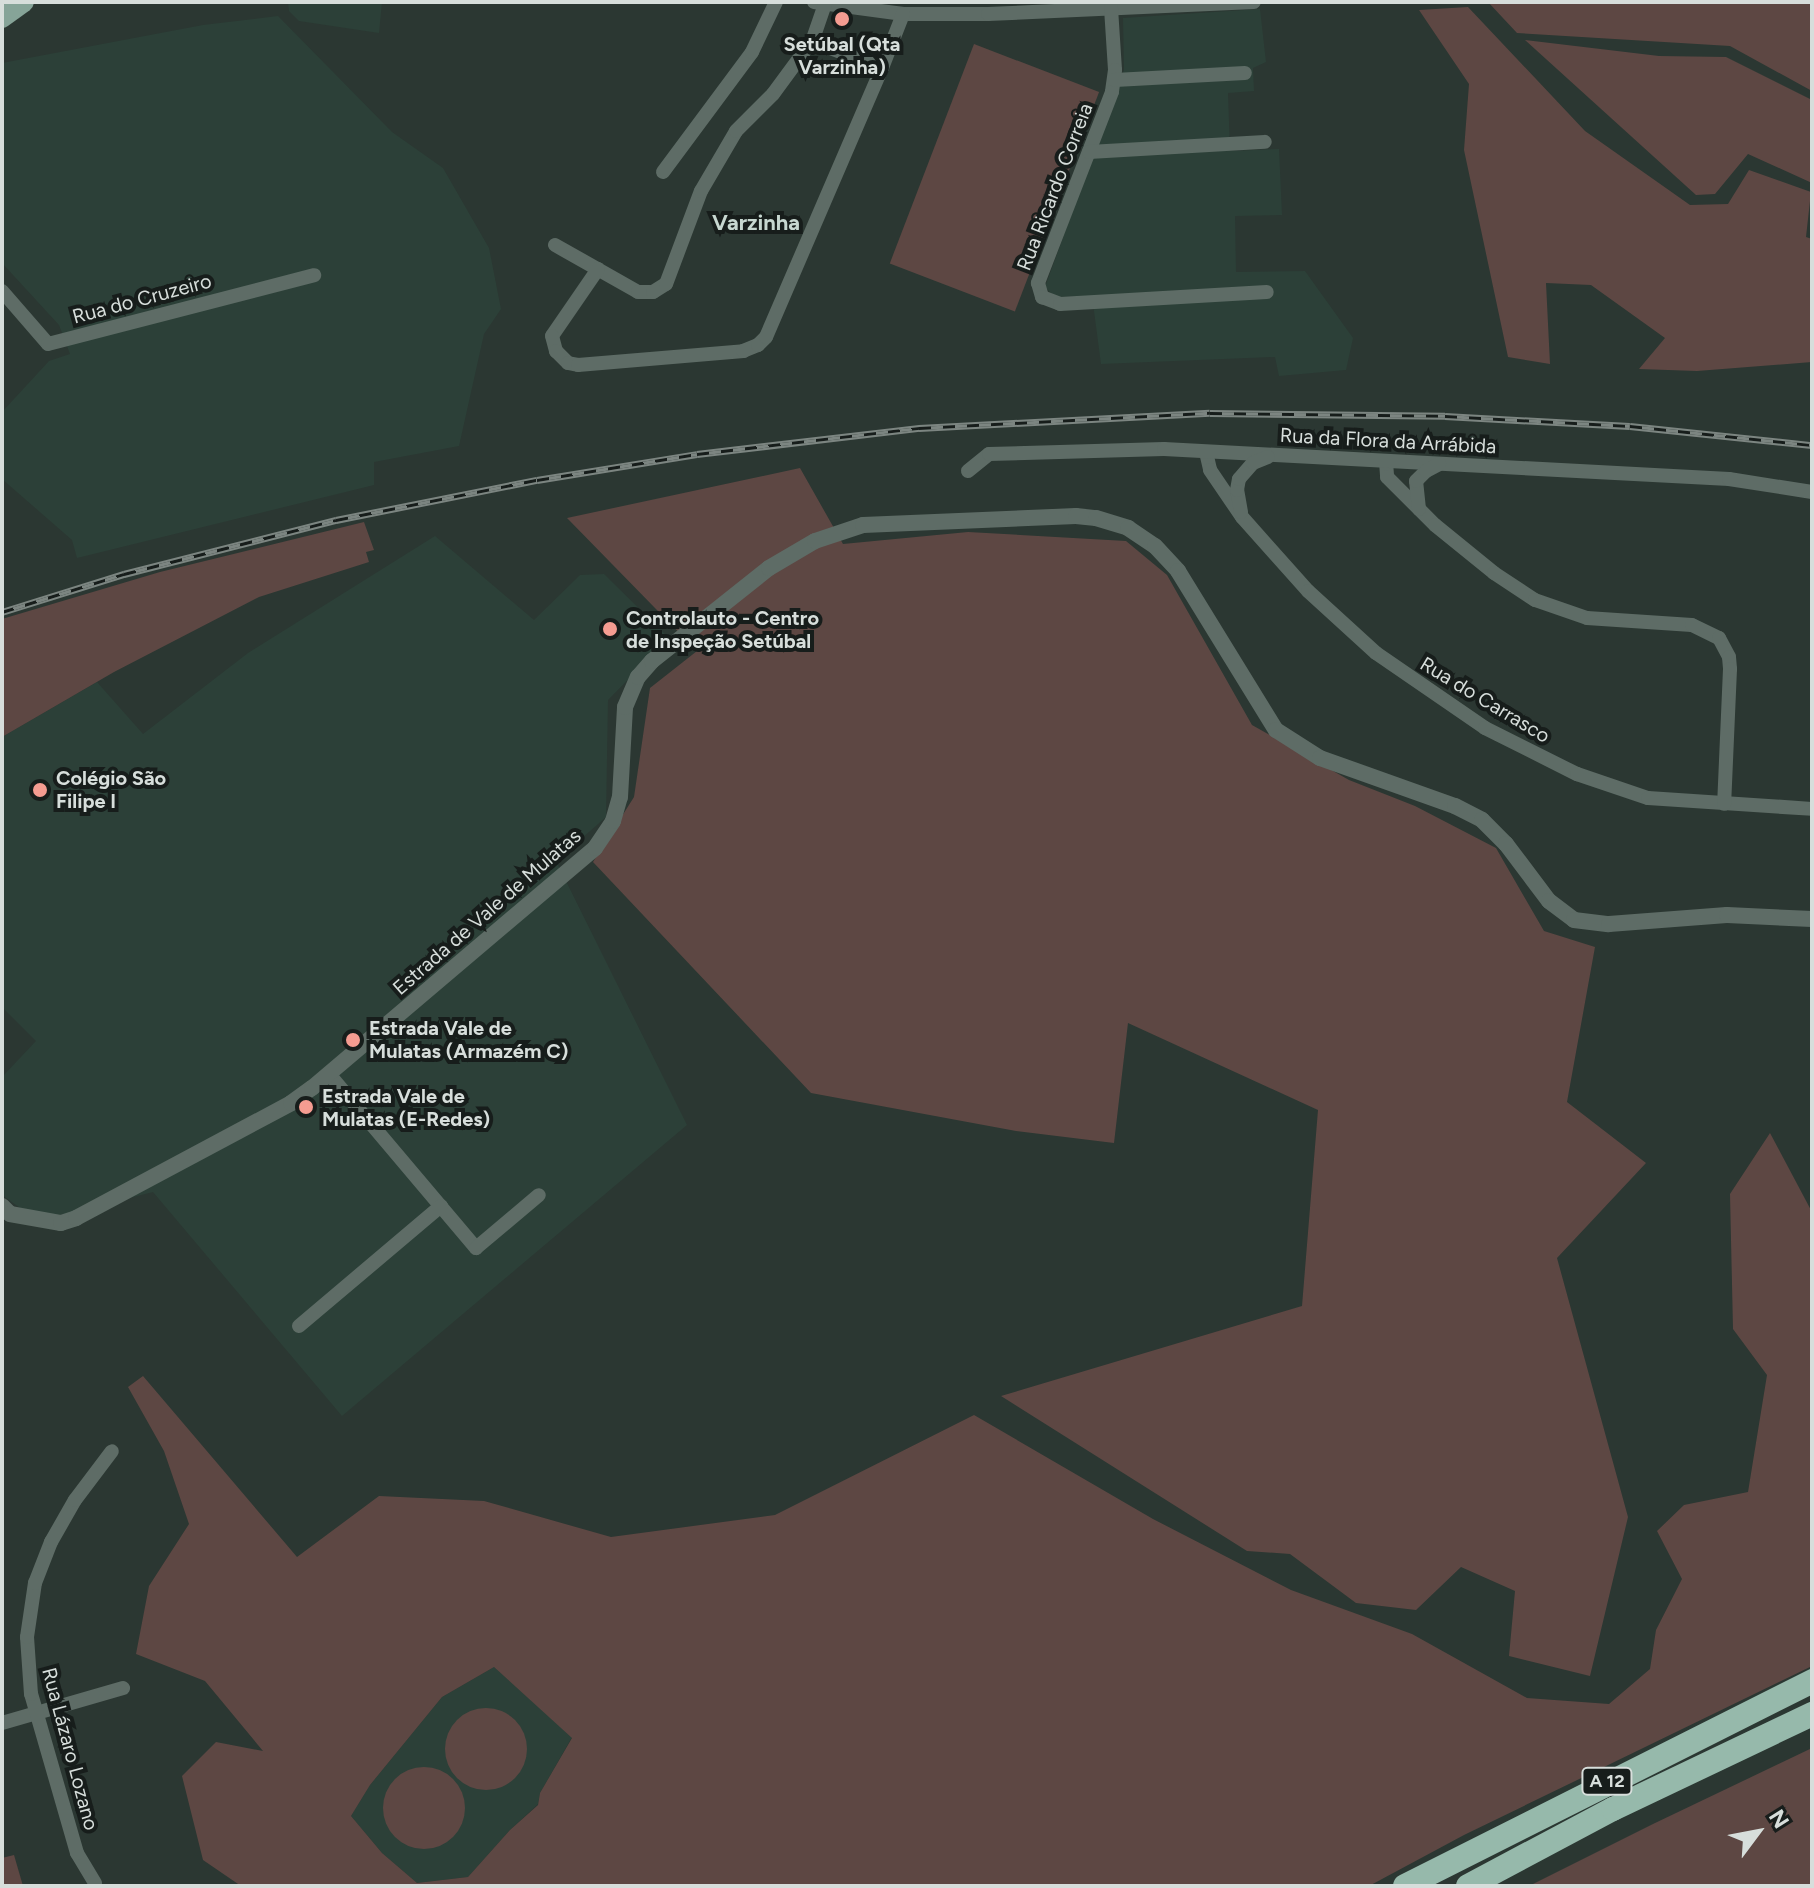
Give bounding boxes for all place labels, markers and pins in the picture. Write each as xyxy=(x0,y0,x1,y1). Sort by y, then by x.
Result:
marker: Setúbal (Qta Varzinha) xyxy=(833,10,851,28)
place label: Setúbal (Qta Varzinha) xyxy=(784,32,900,79)
place label: Controlauto - Centro de Inspeção Setúbal xyxy=(626,606,819,653)
marker: Controlauto - Centro de Inspeção Setúbal xyxy=(601,620,619,638)
place label: Colégio São Filipe I xyxy=(56,766,166,813)
marker: Colégio São Filipe I xyxy=(31,781,49,799)
place label: Estrada Vale de Mulatas (Armazém C) xyxy=(369,1016,568,1063)
marker: Estrada Vale de Mulatas (Armazém C) xyxy=(344,1031,362,1049)
place label: Estrada Vale de Mulatas (E-Redes) xyxy=(322,1084,490,1131)
marker: Estrada Vale de Mulatas (E-Redes) xyxy=(297,1098,315,1116)

